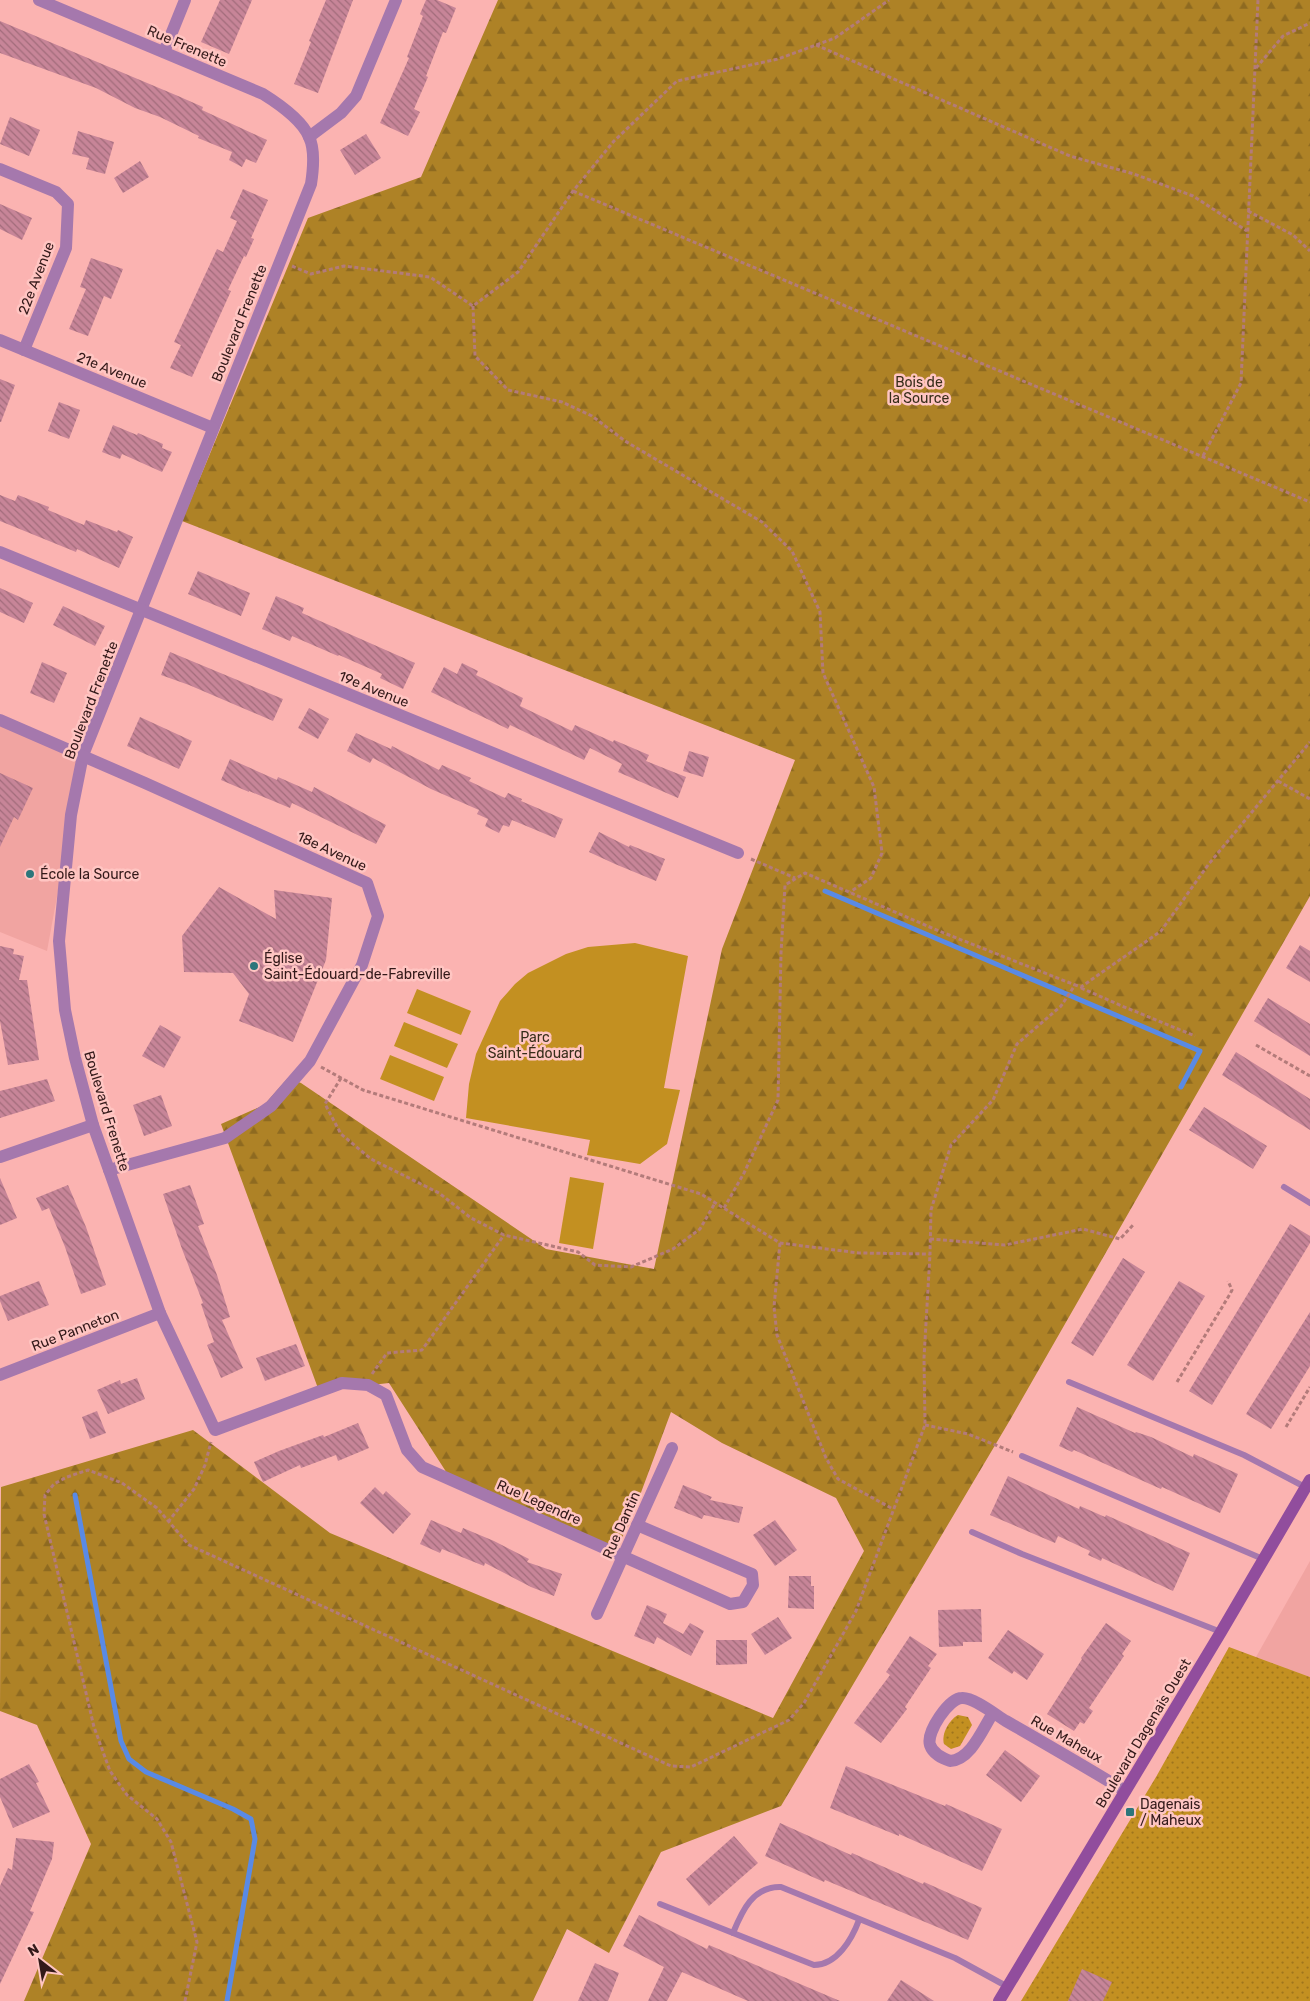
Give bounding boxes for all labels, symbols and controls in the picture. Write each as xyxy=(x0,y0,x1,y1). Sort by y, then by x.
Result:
street label: Rue Frenette xyxy=(144,22,229,71)
street label: 22e Avenue xyxy=(15,239,58,317)
street label: Boulevard Frenette xyxy=(208,262,271,384)
street label: 21e Avenue xyxy=(74,349,150,392)
park label: Bois de la Source xyxy=(889,374,949,407)
street label: Boulevard Frenette xyxy=(61,639,122,762)
street label: 19e Avenue xyxy=(336,668,412,711)
street label: 18e Avenue xyxy=(294,828,369,875)
place label: École la Source xyxy=(40,865,139,883)
marker: École la Source xyxy=(24,868,36,880)
place label: Église Saint-Édouard-de-Fabreville xyxy=(264,949,451,983)
marker: Église Saint-Édouard-de-Fabreville xyxy=(248,960,260,972)
park label: Parc Saint-Édouard xyxy=(488,1029,582,1062)
street label: Boulevard Frenette xyxy=(80,1049,133,1174)
street label: Rue Panneton xyxy=(29,1306,121,1355)
street label: Rue Legendre xyxy=(494,1476,584,1529)
street label: Rue Dantin xyxy=(599,1489,644,1562)
street label: Boulevard Dagenais Ouest xyxy=(1092,1655,1195,1811)
street label: Rue Maheux xyxy=(1028,1712,1106,1767)
place label: Dagenais / Maheux xyxy=(1140,1796,1202,1829)
marker: Dagenais / Maheux xyxy=(1124,1806,1136,1818)
north arrow xyxy=(15,1936,65,1986)
text: N xyxy=(25,1940,42,1960)

